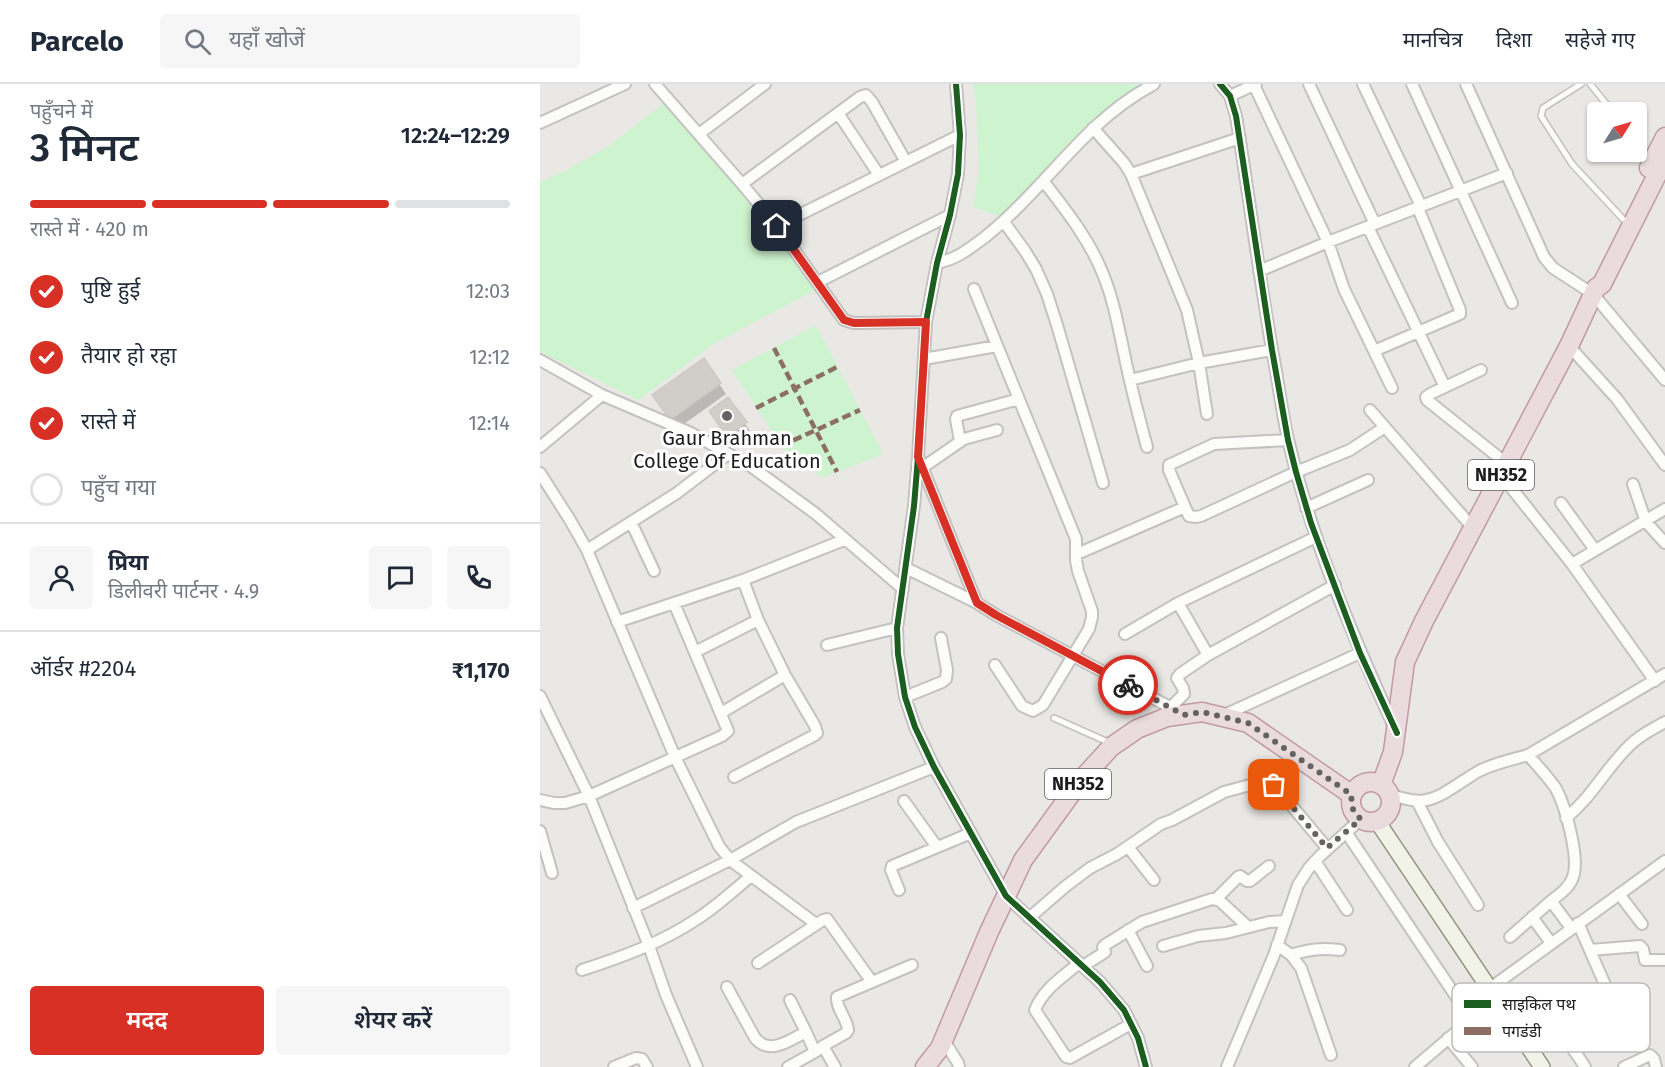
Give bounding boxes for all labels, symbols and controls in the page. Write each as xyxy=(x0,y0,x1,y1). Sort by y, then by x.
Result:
search box xyxy=(160,14,580,68)
text: Parcelo xyxy=(30,25,124,58)
icon: search xyxy=(181,25,214,58)
text: यहाँ खोजें xyxy=(229,26,305,53)
text: मानचित्र xyxy=(1403,27,1463,53)
text: दिशा xyxy=(1496,27,1532,53)
text: सहेजे गए xyxy=(1565,27,1635,53)
text: पहुँचने में xyxy=(30,99,93,123)
north arrow xyxy=(1587,102,1647,162)
map controls xyxy=(1587,102,1647,162)
text: 12:24–12:29 xyxy=(401,122,510,149)
text: 3 मिनट xyxy=(30,125,139,171)
pin xyxy=(751,200,802,251)
icon: home xyxy=(760,209,793,242)
text: रास्ते में · 420 m xyxy=(30,217,149,241)
icon: check xyxy=(30,275,63,308)
text: पुष्टि हुई xyxy=(81,276,140,303)
text: 12:03 xyxy=(466,279,510,303)
icon: check xyxy=(30,341,63,374)
text: तैयार हो रहा xyxy=(81,342,176,369)
text: 12:12 xyxy=(469,345,510,369)
icon: check xyxy=(30,407,63,440)
text: रास्ते में xyxy=(81,408,136,435)
marker: Gaur Brahman College Of Education xyxy=(720,409,734,423)
text: 12:14 xyxy=(468,411,510,435)
place label: Gaur Brahman College Of Education xyxy=(633,426,821,473)
road number: NH352 xyxy=(1468,460,1534,490)
text: पहुँच गया xyxy=(81,474,156,501)
button: person xyxy=(30,546,93,609)
button: chat xyxy=(369,546,432,609)
button: phone xyxy=(447,546,510,609)
text: प्रिया xyxy=(108,549,148,576)
text: डिलीवरी पार्टनर · 4.9 xyxy=(108,579,259,603)
text: ऑर्डर #2204 xyxy=(30,655,136,682)
courier xyxy=(1098,655,1158,715)
text: ₹1,170 xyxy=(452,657,510,684)
icon: bike xyxy=(1112,669,1145,702)
pin xyxy=(1248,759,1299,810)
icon: bag xyxy=(1257,768,1290,801)
road number: NH352 xyxy=(1045,769,1111,799)
legend xyxy=(1452,983,1650,1052)
button: मदद xyxy=(30,986,264,1055)
button: शेयर करें xyxy=(276,986,510,1055)
text: साइकिल पथ xyxy=(1502,995,1576,1014)
text: पगडंडी xyxy=(1502,1022,1542,1041)

